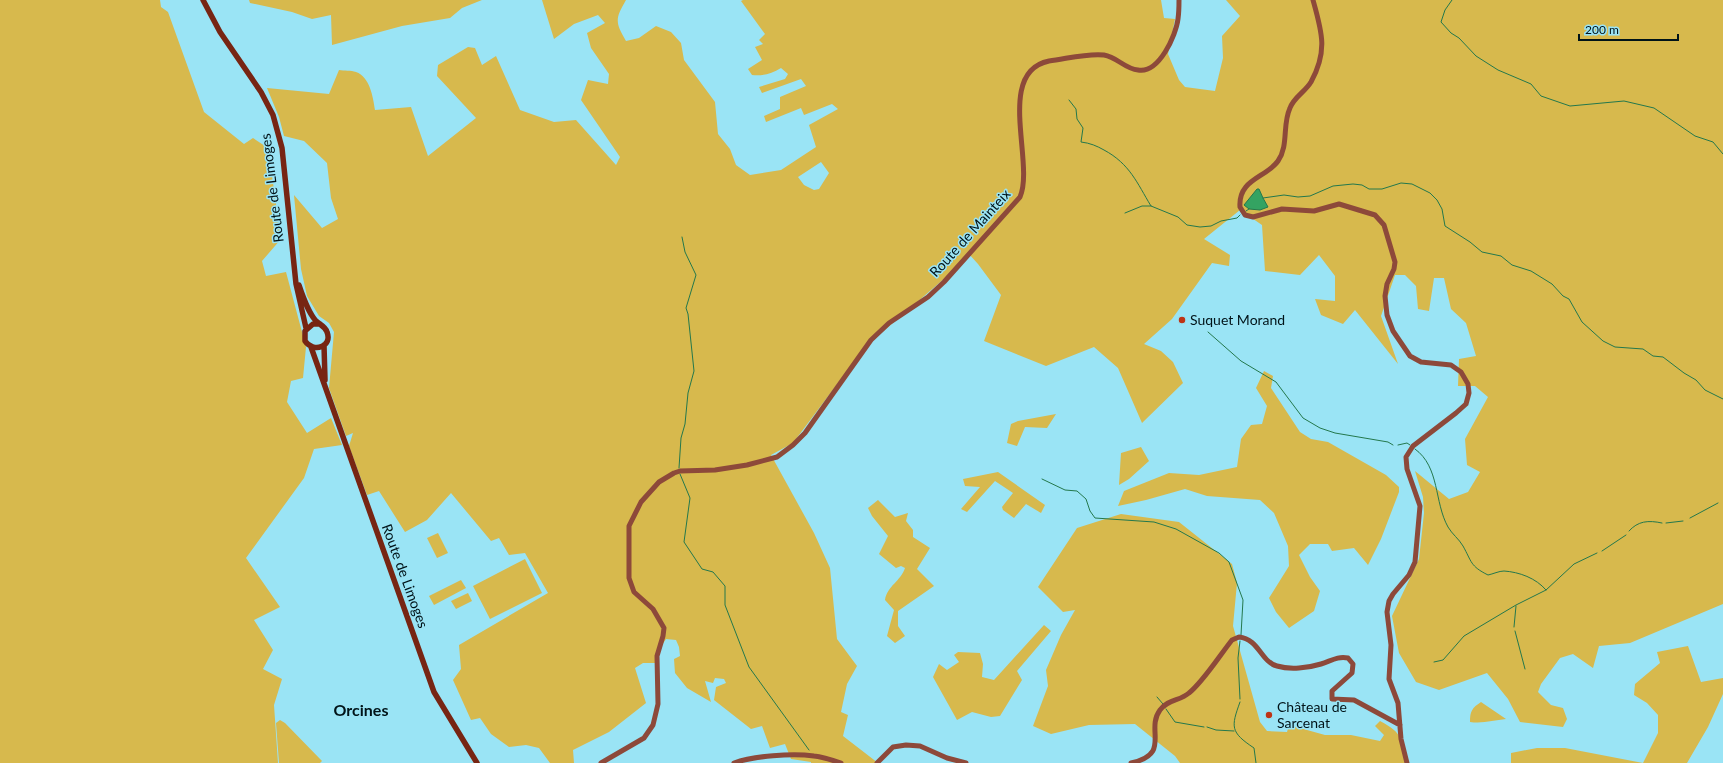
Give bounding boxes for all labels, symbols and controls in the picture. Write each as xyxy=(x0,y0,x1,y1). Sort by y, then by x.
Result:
scale bar xyxy=(1579,16,1678,42)
text: 200 m xyxy=(1585,22,1619,37)
street label: Route de Limoges xyxy=(256,133,287,243)
street label: Route de Mainteix xyxy=(926,185,1014,280)
place label: Suquet Morand xyxy=(1190,311,1285,328)
marker: Suquet Morand xyxy=(1177,315,1187,325)
street label: Route de Limoges xyxy=(379,522,432,630)
place label: Château de Sarcenat xyxy=(1277,698,1347,731)
district label: Orcines xyxy=(334,700,388,719)
marker: Château de Sarcenat xyxy=(1264,710,1274,720)

